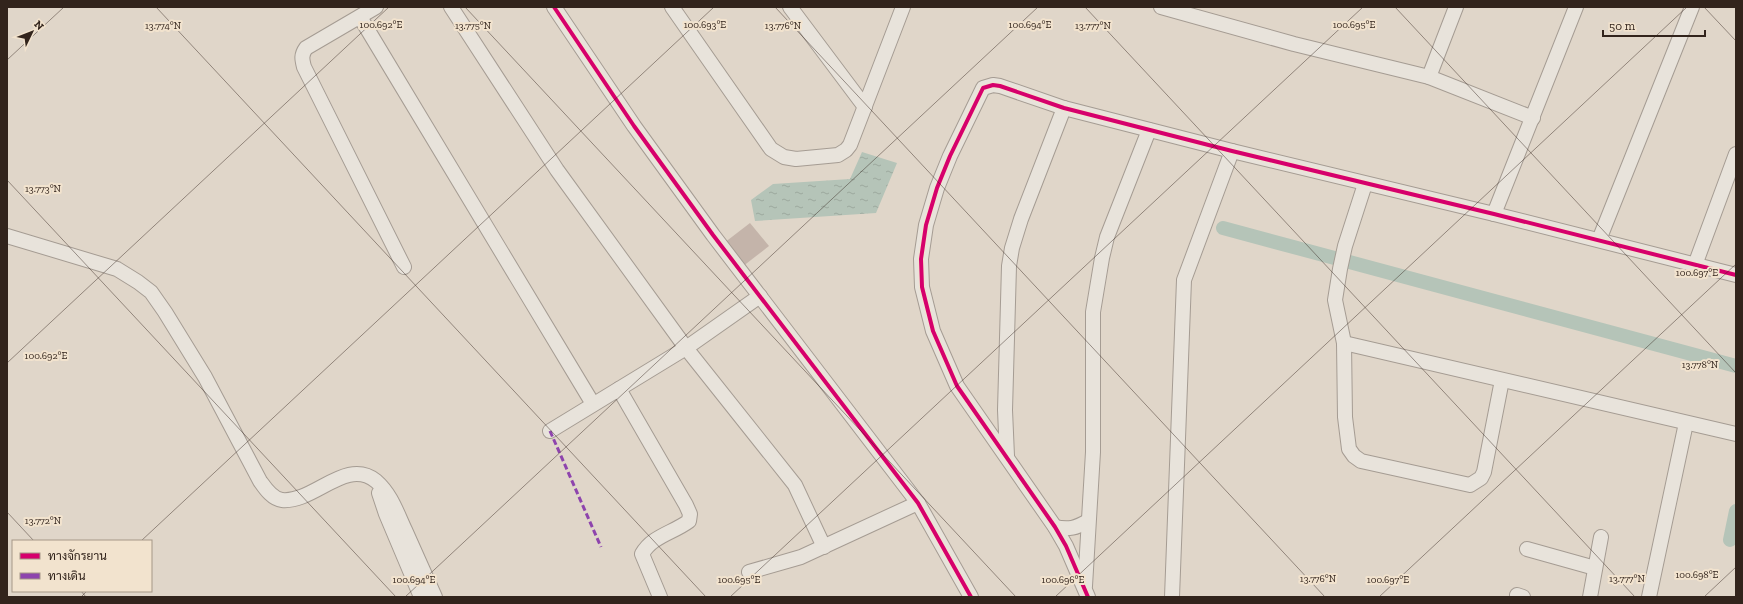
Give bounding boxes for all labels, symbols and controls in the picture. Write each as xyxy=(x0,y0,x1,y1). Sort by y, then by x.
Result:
north arrow xyxy=(12,12,52,52)
scale bar xyxy=(1603,12,1705,38)
text: N xyxy=(31,18,47,33)
text: 100.692°E xyxy=(360,19,402,31)
text: 100.693°E xyxy=(684,19,726,31)
text: 100.694°E xyxy=(1009,19,1052,31)
text: 100.695°E xyxy=(1333,19,1375,31)
text: 50 m xyxy=(1609,19,1636,33)
text: 13.774°N xyxy=(145,20,182,32)
text: 13.775°N xyxy=(455,20,492,32)
text: 13.776°N xyxy=(765,20,802,32)
text: 13.777°N xyxy=(1075,20,1112,32)
text: 13.773°N xyxy=(25,183,62,195)
text: 100.697°E xyxy=(1676,267,1718,279)
text: 100.692°E xyxy=(25,350,67,362)
text: 13.778°N xyxy=(1682,359,1719,371)
text: 13.772°N xyxy=(25,515,62,527)
legend xyxy=(12,540,152,592)
text: ทางจักรยาน xyxy=(48,549,107,563)
text: ทางเดิน xyxy=(48,569,86,583)
text: 100.698°E xyxy=(1676,569,1719,581)
text: 13.776°N xyxy=(1300,573,1337,585)
text: 13.777°N xyxy=(1609,573,1646,585)
text: 100.694°E xyxy=(393,574,436,586)
text: 100.695°E xyxy=(718,574,760,586)
text: 100.696°E xyxy=(1042,574,1085,586)
text: 100.697°E xyxy=(1367,574,1409,586)

